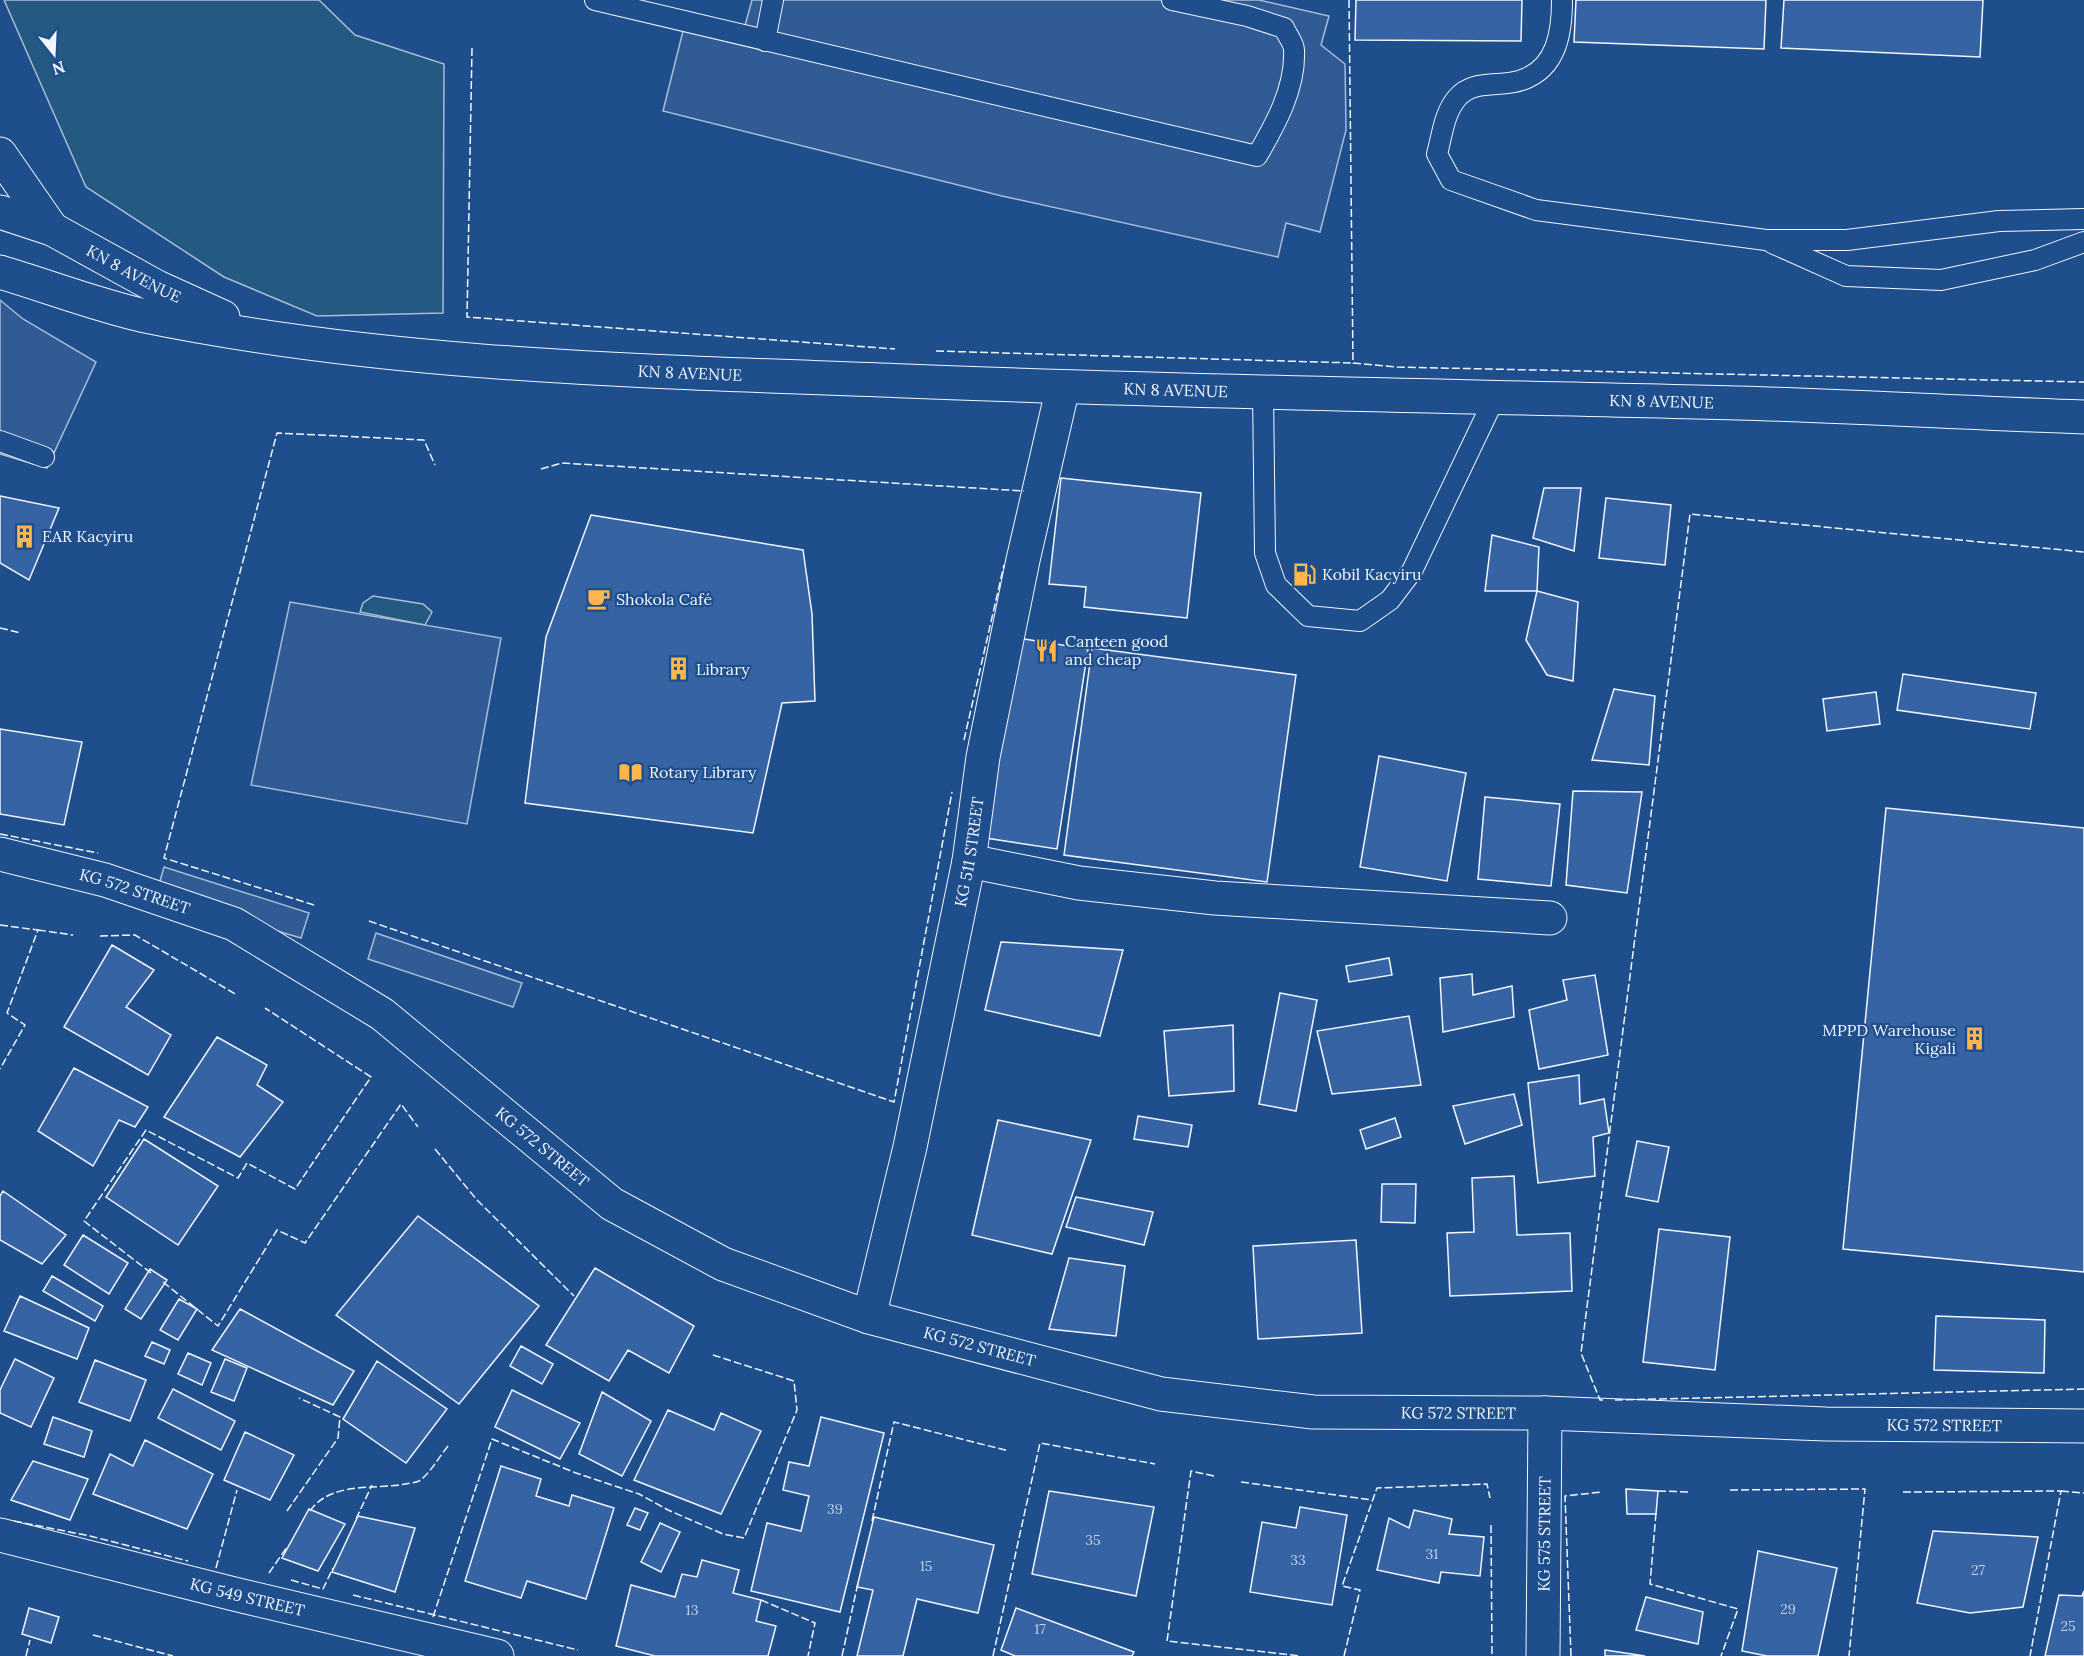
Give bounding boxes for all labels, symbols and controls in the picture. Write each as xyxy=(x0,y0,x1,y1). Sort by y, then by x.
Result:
north arrow xyxy=(24,24,84,84)
text: N xyxy=(50,57,68,80)
street label: KN 8 AVENUE xyxy=(83,240,185,307)
street label: KN 8 AVENUE xyxy=(637,360,743,385)
street label: KN 8 AVENUE xyxy=(1123,378,1228,401)
street label: KN 8 AVENUE xyxy=(1609,390,1714,412)
building icon: EAR Kacyiru xyxy=(11,523,37,549)
place label: EAR Kacyiru xyxy=(42,526,134,546)
fuel station icon: Kobil Kacyiru xyxy=(1291,561,1317,587)
place label: Kobil Kacyiru xyxy=(1322,564,1422,584)
cafe icon: Shokola Café xyxy=(585,586,611,612)
place label: Shokola Café xyxy=(616,589,712,609)
place label: Canteen good and cheap xyxy=(1065,631,1169,669)
restaurant icon: Canteen good and cheap xyxy=(1034,637,1060,663)
building icon: Library xyxy=(665,656,691,682)
place label: Library xyxy=(696,659,750,679)
library icon: Rotary Library xyxy=(618,759,644,785)
place label: Rotary Library xyxy=(649,762,757,782)
street label: KG 511 STREET xyxy=(950,796,988,908)
street label: KG 572 STREET xyxy=(78,864,193,918)
place label: MPPD Warehouse Kigali xyxy=(1822,1020,1956,1058)
building icon: MPPD Warehouse Kigali xyxy=(1961,1026,1987,1052)
street label: KG 572 STREET xyxy=(492,1102,593,1191)
street label: KG 572 STREET xyxy=(921,1322,1038,1371)
street label: KG 572 STREET xyxy=(1401,1402,1516,1423)
street label: KG 572 STREET xyxy=(1887,1414,2002,1435)
street label: KG 575 STREET xyxy=(1534,1476,1554,1592)
house number: 39 xyxy=(827,1500,843,1518)
house number: 35 xyxy=(1085,1531,1101,1549)
house number: 31 xyxy=(1426,1545,1438,1563)
house number: 33 xyxy=(1290,1551,1306,1569)
house number: 15 xyxy=(920,1557,932,1575)
house number: 27 xyxy=(1971,1561,1986,1579)
street label: KG 549 STREET xyxy=(188,1573,307,1620)
house number: 29 xyxy=(1780,1600,1796,1618)
house number: 13 xyxy=(686,1601,699,1619)
house number: 25 xyxy=(2060,1617,2076,1635)
house number: 17 xyxy=(1034,1620,1046,1638)

